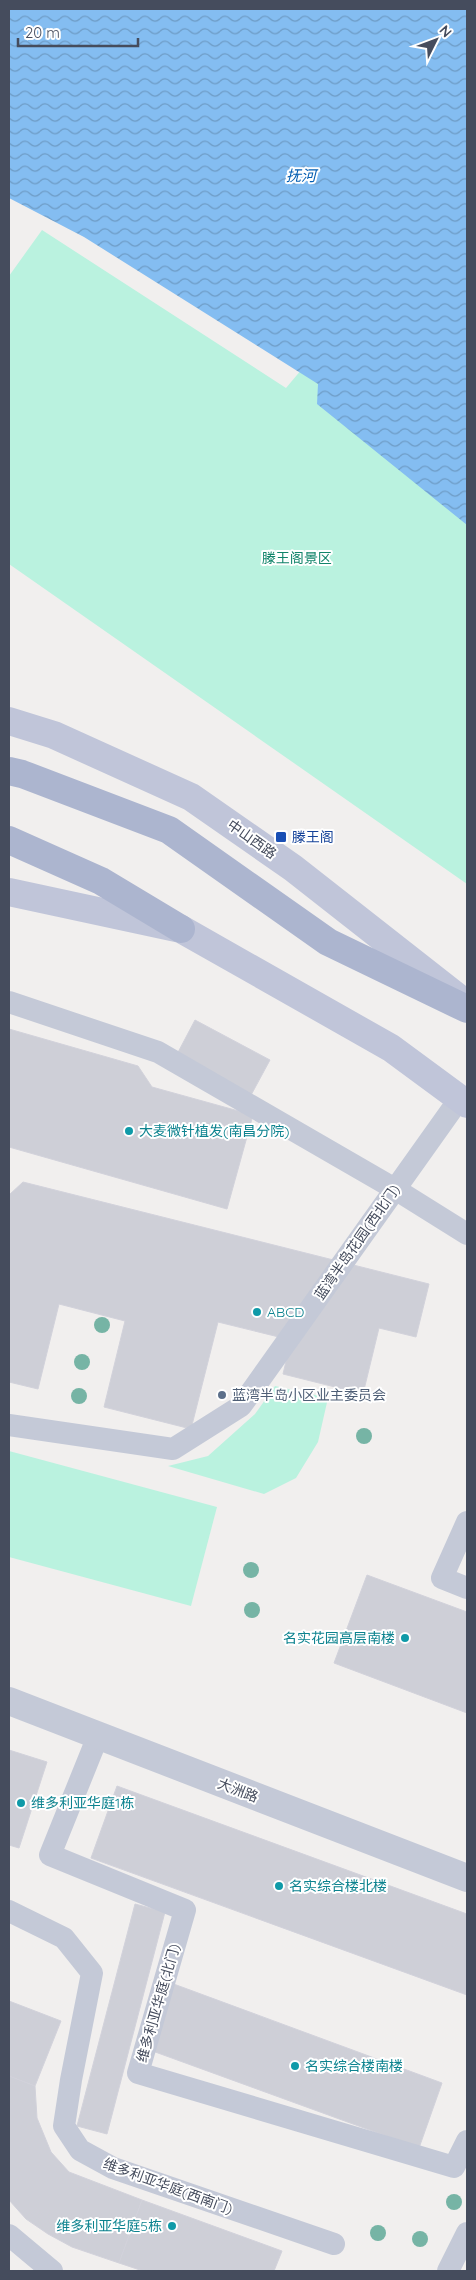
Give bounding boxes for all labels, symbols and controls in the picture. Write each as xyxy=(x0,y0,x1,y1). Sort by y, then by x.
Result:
scale bar xyxy=(18,15,138,47)
north arrow xyxy=(411,15,461,65)
text: N xyxy=(436,21,456,41)
text: 20 m xyxy=(25,23,60,42)
water label: 抚河 xyxy=(286,166,319,185)
park label: 滕王阁景区 xyxy=(262,549,332,567)
street label: 中山西路 xyxy=(224,816,280,862)
place label: 滕王阁 xyxy=(292,828,334,846)
marker: 滕王阁 xyxy=(274,830,288,844)
place label: 大麦微针植发(南昌分院) xyxy=(139,1122,289,1140)
marker: 大麦微针植发(南昌分院) xyxy=(123,1125,135,1137)
street label: 蓝湾半岛花园(西北门) xyxy=(310,1181,404,1303)
place label: ABCD xyxy=(267,1303,304,1321)
marker: ABCD xyxy=(251,1306,263,1318)
place label: 蓝湾半岛小区业主委员会 xyxy=(232,1386,386,1404)
marker: 蓝湾半岛小区业主委员会 xyxy=(216,1389,228,1401)
place label: 名实花园高层南楼 xyxy=(283,1629,395,1647)
marker: 名实花园高层南楼 xyxy=(399,1632,411,1644)
street label: 大洲路 xyxy=(215,1774,261,1806)
place label: 维多利亚华庭1栋 xyxy=(31,1794,134,1812)
marker: 维多利亚华庭1栋 xyxy=(15,1797,27,1809)
place label: 名实综合楼北楼 xyxy=(289,1877,387,1895)
marker: 名实综合楼北楼 xyxy=(273,1880,285,1892)
street label: 维多利亚华庭(北门) xyxy=(132,1942,184,2064)
place label: 名实综合楼南楼 xyxy=(305,2057,403,2075)
marker: 名实综合楼南楼 xyxy=(289,2060,301,2072)
street label: 维多利亚华庭(西南门) xyxy=(101,2154,235,2218)
place label: 维多利亚华庭5栋 xyxy=(56,2217,162,2235)
marker: 维多利亚华庭5栋 xyxy=(166,2220,178,2232)

